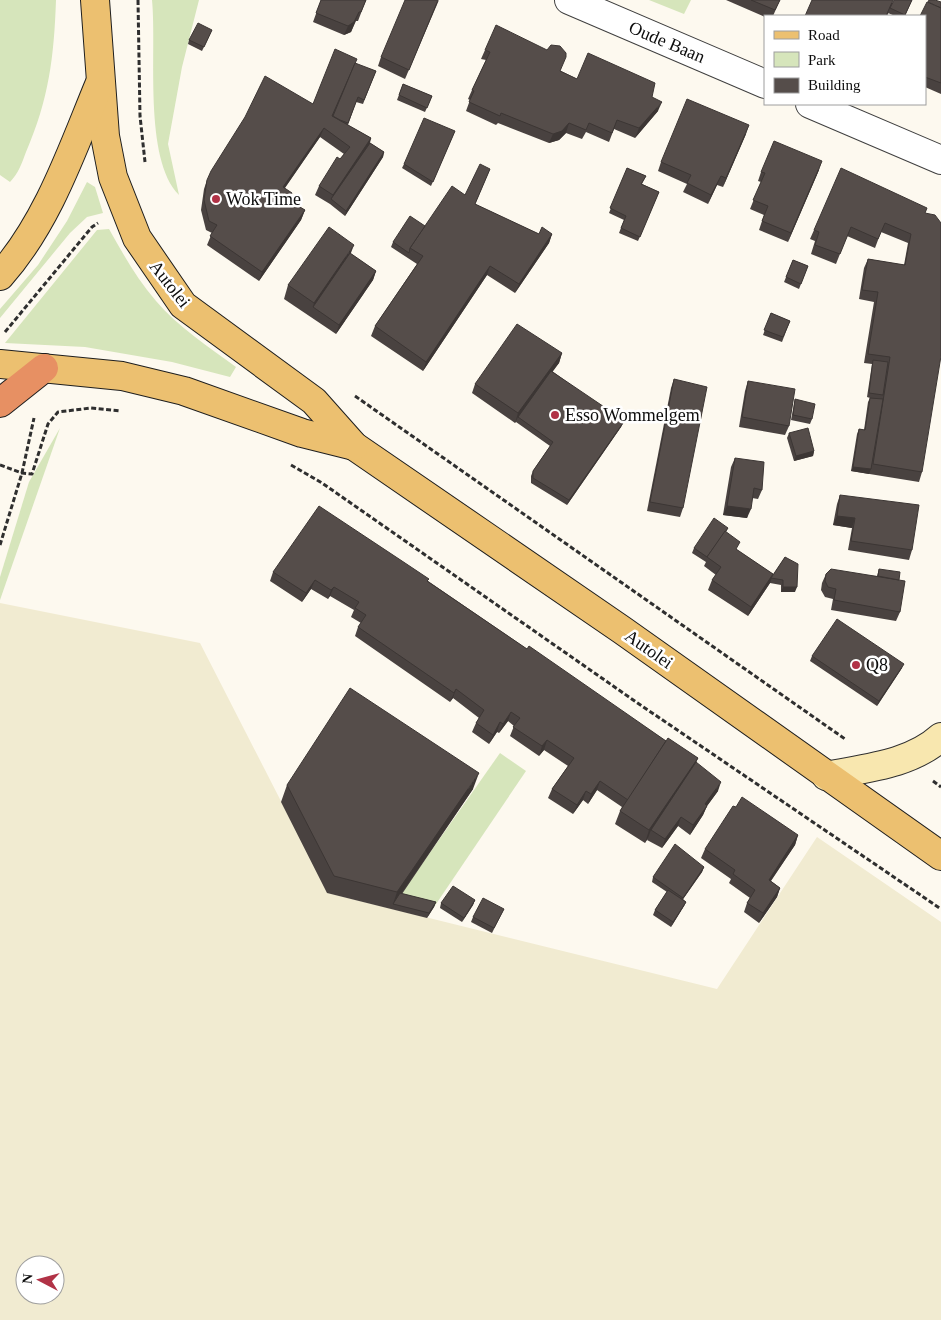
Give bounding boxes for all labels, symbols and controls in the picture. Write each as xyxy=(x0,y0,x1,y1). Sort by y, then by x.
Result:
legend xyxy=(764,15,926,105)
street label: Oude Baan xyxy=(626,17,708,67)
text: Road xyxy=(808,27,840,43)
text: Park xyxy=(808,52,836,68)
text: Building xyxy=(808,77,861,93)
place label: Wok Time xyxy=(226,189,301,209)
marker: Wok Time xyxy=(210,193,222,205)
street label: Autolei xyxy=(145,257,195,311)
place label: Esso Wommelgem xyxy=(565,405,700,425)
marker: Esso Wommelgem xyxy=(549,409,561,421)
street label: Autolei xyxy=(621,625,677,673)
place label: Q8 xyxy=(866,655,888,675)
marker: Q8 xyxy=(850,659,862,671)
north arrow xyxy=(15,1255,65,1305)
text: N xyxy=(20,1273,36,1285)

